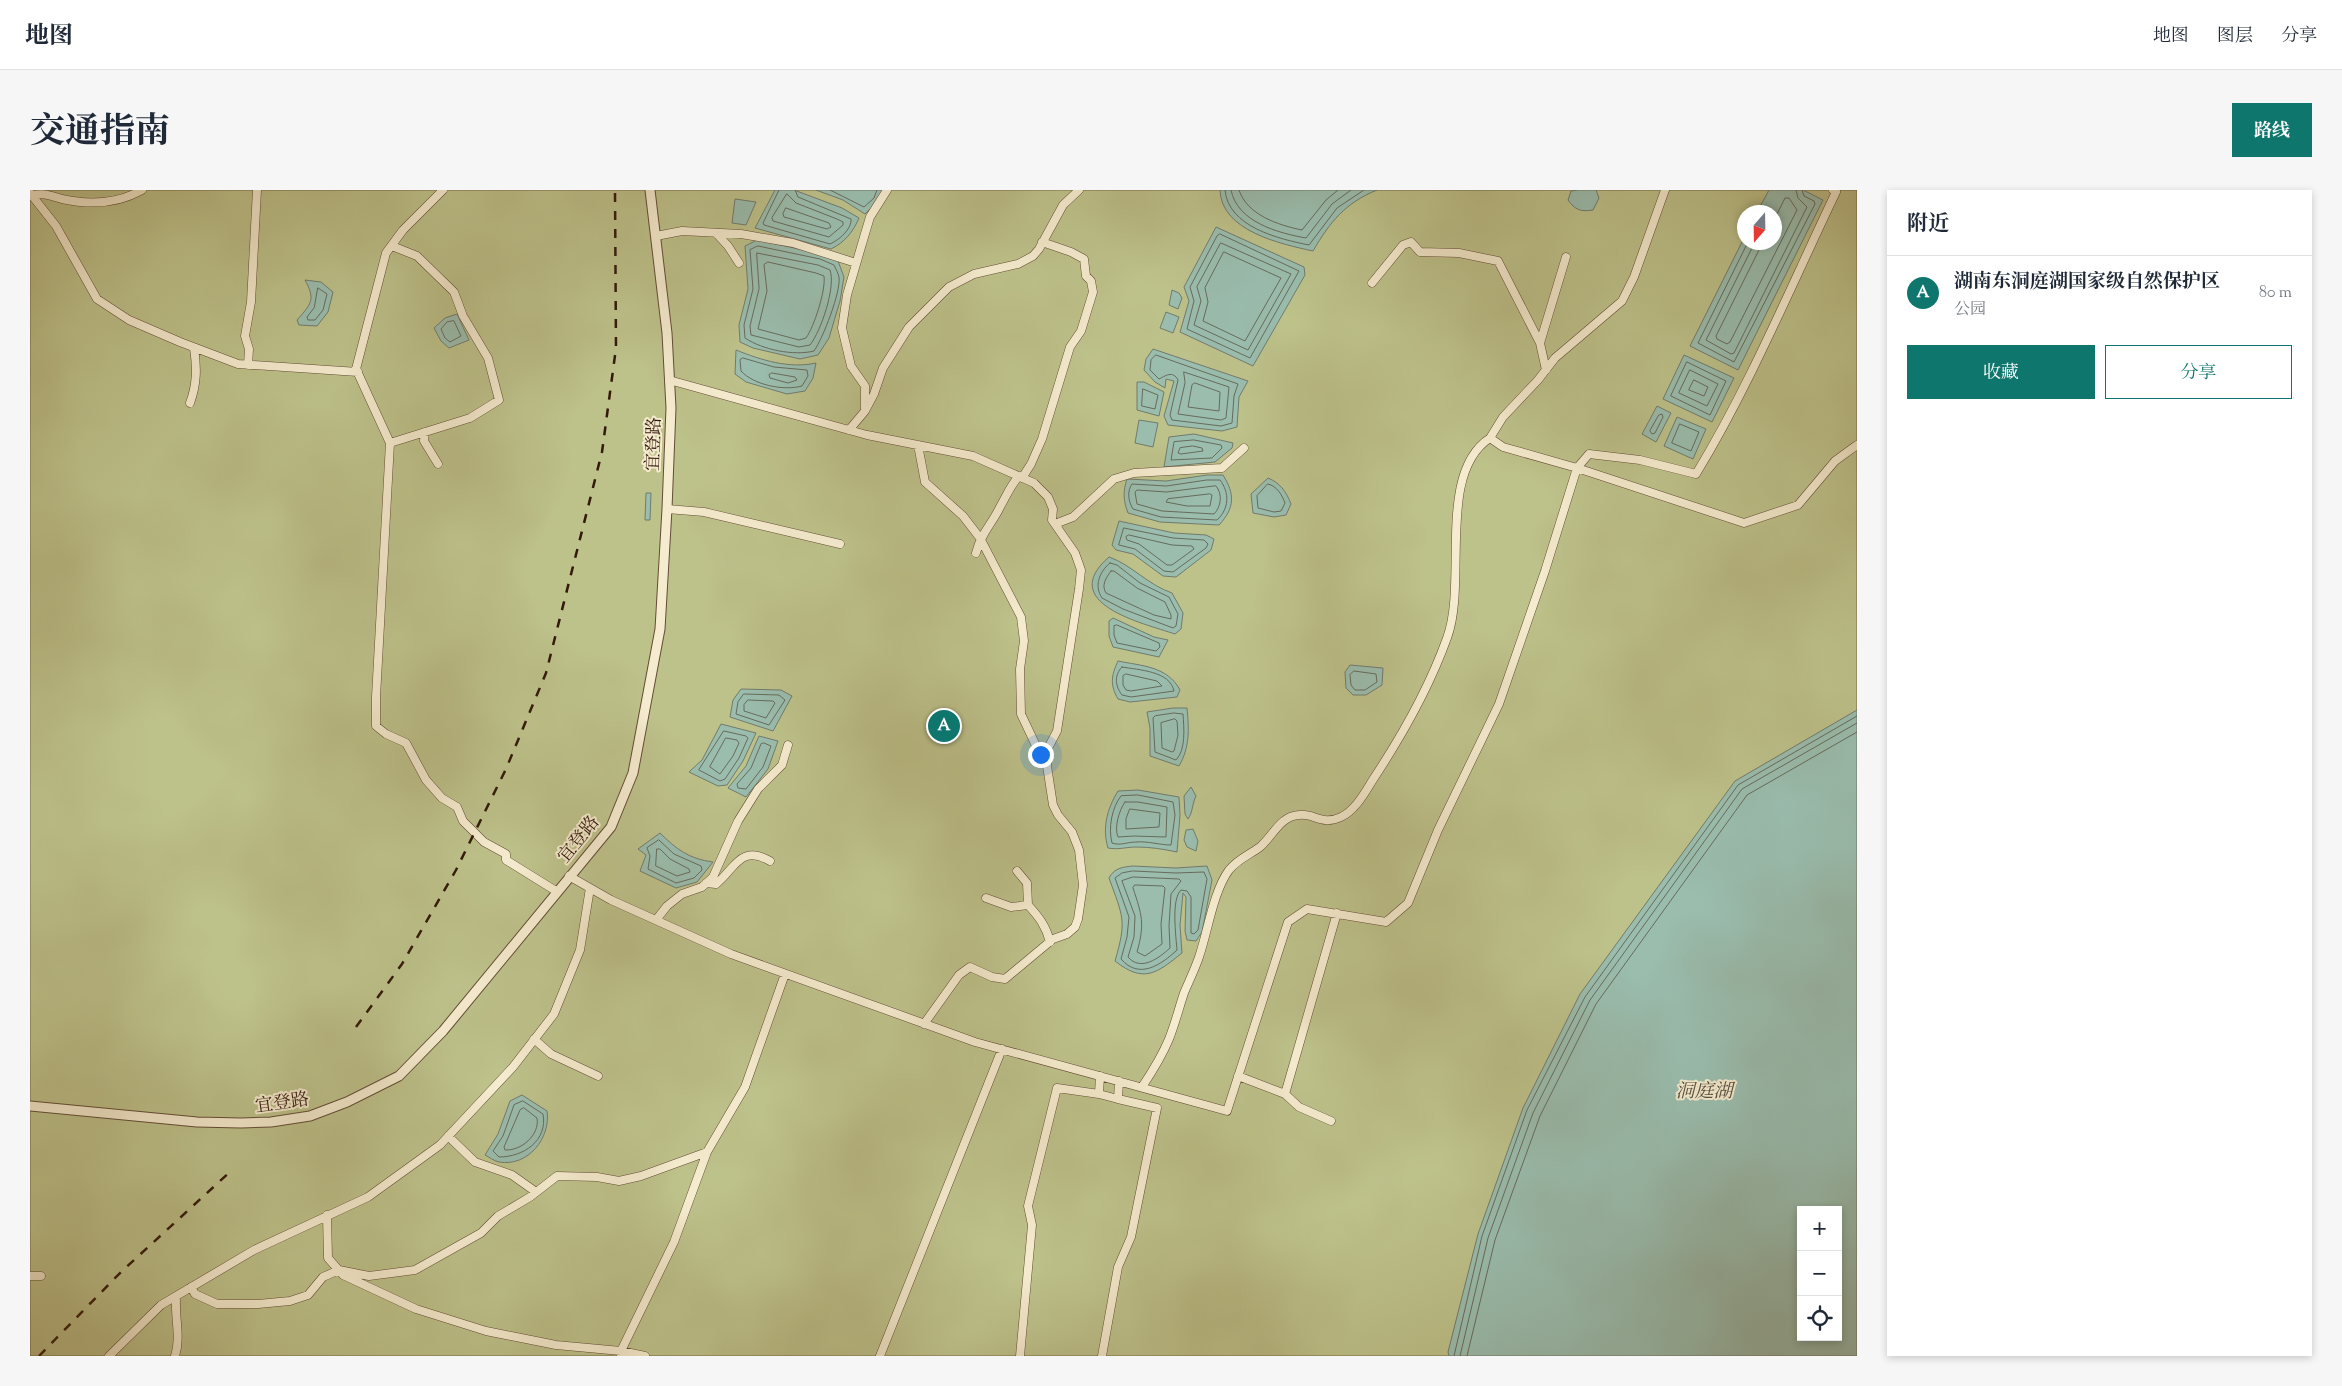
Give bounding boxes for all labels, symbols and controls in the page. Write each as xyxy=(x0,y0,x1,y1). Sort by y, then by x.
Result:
text: 地图 xyxy=(25,20,73,54)
text: 地图 xyxy=(2153,24,2189,50)
text: 图层 xyxy=(2217,24,2253,50)
text: 分享 xyxy=(2281,24,2317,50)
button: 路线 xyxy=(2232,103,2312,157)
text: 交通指南 xyxy=(30,108,170,159)
north arrow xyxy=(1737,205,1782,250)
text: 附近 xyxy=(1907,210,1949,240)
text: 湖南东洞庭湖国家级自然保护区 xyxy=(1954,269,2220,296)
text: A xyxy=(1917,282,1930,305)
text: 80 m xyxy=(2259,282,2292,305)
text: 公园 xyxy=(1954,299,1986,322)
button: 收藏 xyxy=(1907,345,2095,399)
button: 分享 xyxy=(2105,345,2292,399)
street label: 宜登路 xyxy=(641,417,669,472)
pin: A xyxy=(928,707,960,745)
your location xyxy=(1028,742,1054,768)
street label: 宜登路 xyxy=(552,811,607,869)
water label: 洞庭湖 xyxy=(1675,1079,1735,1106)
street label: 宜登路 xyxy=(254,1087,311,1121)
map controls xyxy=(1797,1206,1842,1341)
button: + xyxy=(1797,1206,1842,1251)
button: − xyxy=(1797,1251,1842,1296)
button: locate xyxy=(1797,1296,1842,1341)

